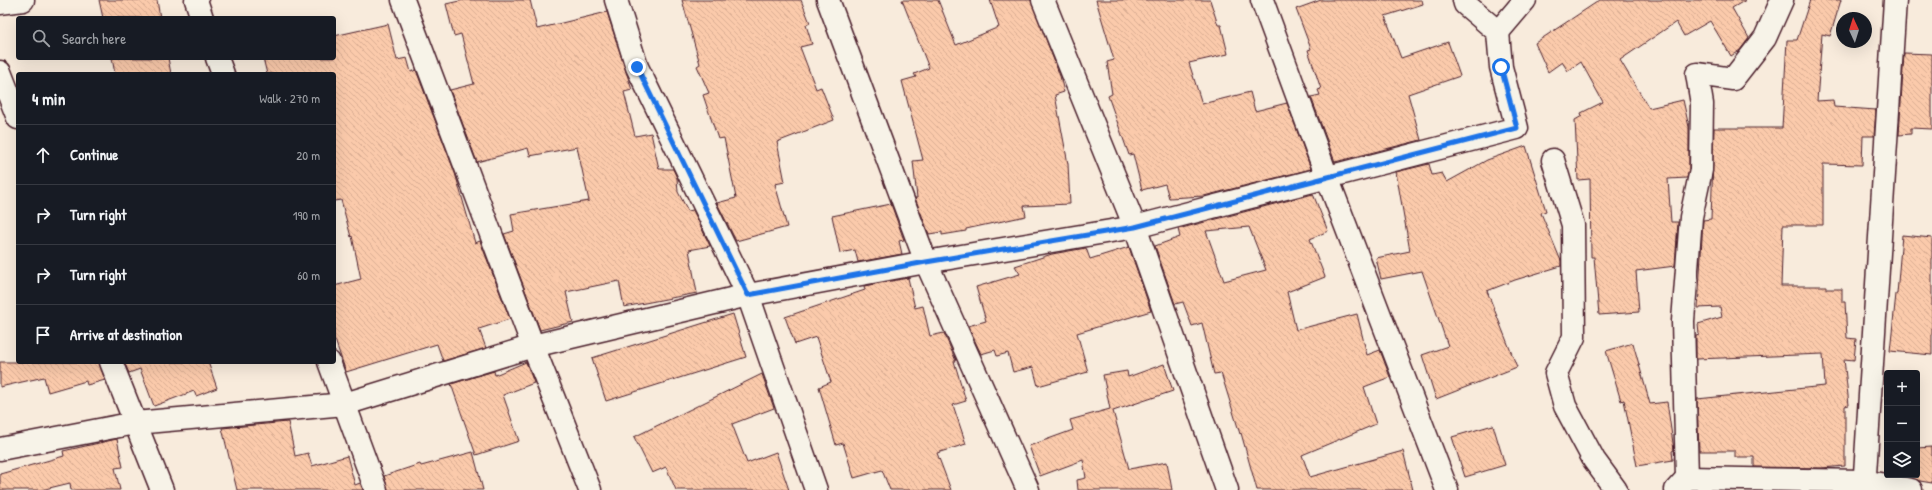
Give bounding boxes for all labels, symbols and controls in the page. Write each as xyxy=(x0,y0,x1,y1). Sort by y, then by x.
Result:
north arrow xyxy=(1836,12,1872,48)
search box xyxy=(16,16,336,60)
icon: search xyxy=(30,27,52,49)
text: Search here xyxy=(62,28,126,49)
route end xyxy=(628,58,646,76)
route start xyxy=(1492,58,1510,76)
text: 4 min xyxy=(32,87,65,110)
text: Walk · 270 m xyxy=(259,89,320,107)
icon: ahead xyxy=(32,144,54,166)
text: Continue xyxy=(70,144,118,165)
text: 20 m xyxy=(296,146,320,164)
icon: right xyxy=(32,204,54,226)
text: Turn right xyxy=(70,204,126,225)
text: 190 m xyxy=(293,206,320,224)
icon: right xyxy=(32,264,54,286)
text: Turn right xyxy=(70,264,126,285)
text: 60 m xyxy=(297,266,320,284)
icon: arrive xyxy=(32,324,54,346)
text: Arrive at destination xyxy=(70,324,182,345)
map controls xyxy=(1884,370,1920,478)
button: + xyxy=(1884,370,1920,406)
button: − xyxy=(1884,406,1920,442)
button: layers xyxy=(1884,442,1920,478)

